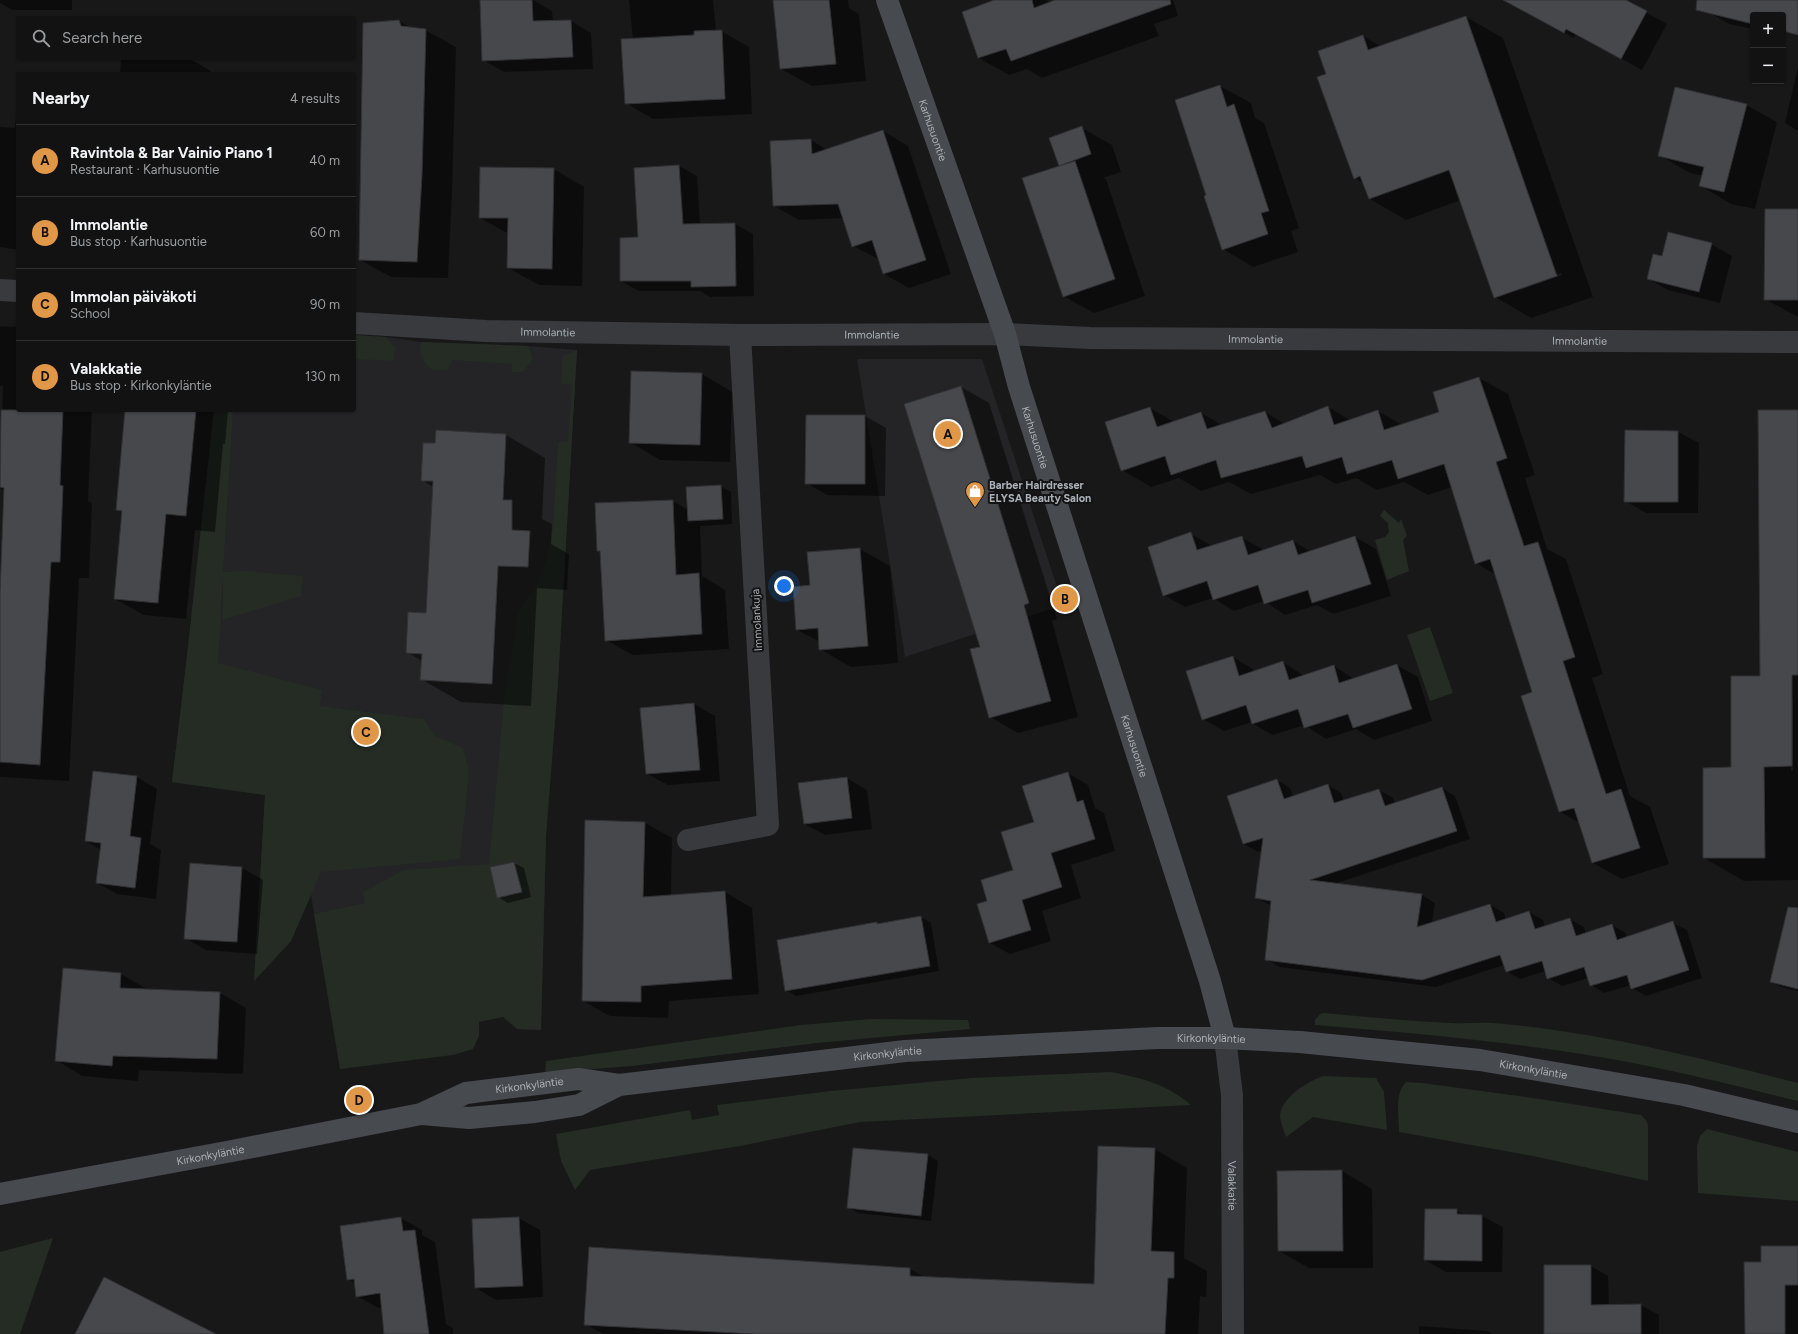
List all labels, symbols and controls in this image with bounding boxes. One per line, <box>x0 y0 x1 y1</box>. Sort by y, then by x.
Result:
map controls <box>1750 12 1786 84</box>
button: + <box>1750 12 1786 48</box>
search box <box>16 16 356 60</box>
icon: search <box>30 27 52 49</box>
text: Search here <box>62 29 142 47</box>
button: − <box>1750 48 1786 84</box>
text: Nearby <box>32 88 90 108</box>
text: 4 results <box>290 91 340 106</box>
street label: Karhusuontie <box>916 97 950 163</box>
text: Ravintola & Bar Vainio Piano 1 <box>70 144 273 162</box>
text: A <box>40 153 50 168</box>
text: 40 m <box>309 153 340 168</box>
text: Restaurant · Karhusuontie <box>70 162 219 177</box>
text: Immolantie <box>70 216 148 234</box>
text: B <box>41 225 49 240</box>
text: 60 m <box>310 225 340 240</box>
text: Bus stop · Karhusuontie <box>70 234 207 249</box>
text: Immolan päiväkoti <box>70 288 196 306</box>
text: C <box>40 297 50 312</box>
text: 90 m <box>310 297 340 312</box>
text: School <box>70 306 110 321</box>
street label: Immolantie <box>520 325 575 339</box>
street label: Immolantie <box>844 328 899 341</box>
street label: Immolantie <box>1228 332 1283 346</box>
street label: Immolantie <box>1552 334 1607 347</box>
text: Valakkatie <box>70 360 142 378</box>
text: D <box>40 369 50 384</box>
text: 130 m <box>305 369 340 384</box>
text: Bus stop · Kirkonkyläntie <box>70 378 212 393</box>
street label: Karhusuontie <box>1019 405 1051 470</box>
pin: A <box>935 419 961 449</box>
place label: Barber Hairdresser ELYSA Beauty Salon <box>989 479 1091 505</box>
shop icon: Barber Hairdresser ELYSA Beauty Salon <box>964 480 986 508</box>
your location <box>774 576 794 596</box>
pin: B <box>1052 584 1078 614</box>
street label: Immolankuja <box>749 589 765 651</box>
street label: Karhusuontie <box>1118 713 1150 779</box>
pin: C <box>353 717 379 747</box>
street label: Kirkonkyläntie <box>1177 1032 1246 1046</box>
street label: Kirkonkyläntie <box>853 1044 922 1064</box>
street label: Kirkonkyläntie <box>1498 1057 1568 1081</box>
street label: Kirkonkyläntie <box>494 1074 564 1096</box>
pin: D <box>346 1085 372 1115</box>
street label: Kirkonkyläntie <box>175 1142 245 1168</box>
street label: Valakkatie <box>1226 1161 1239 1210</box>

